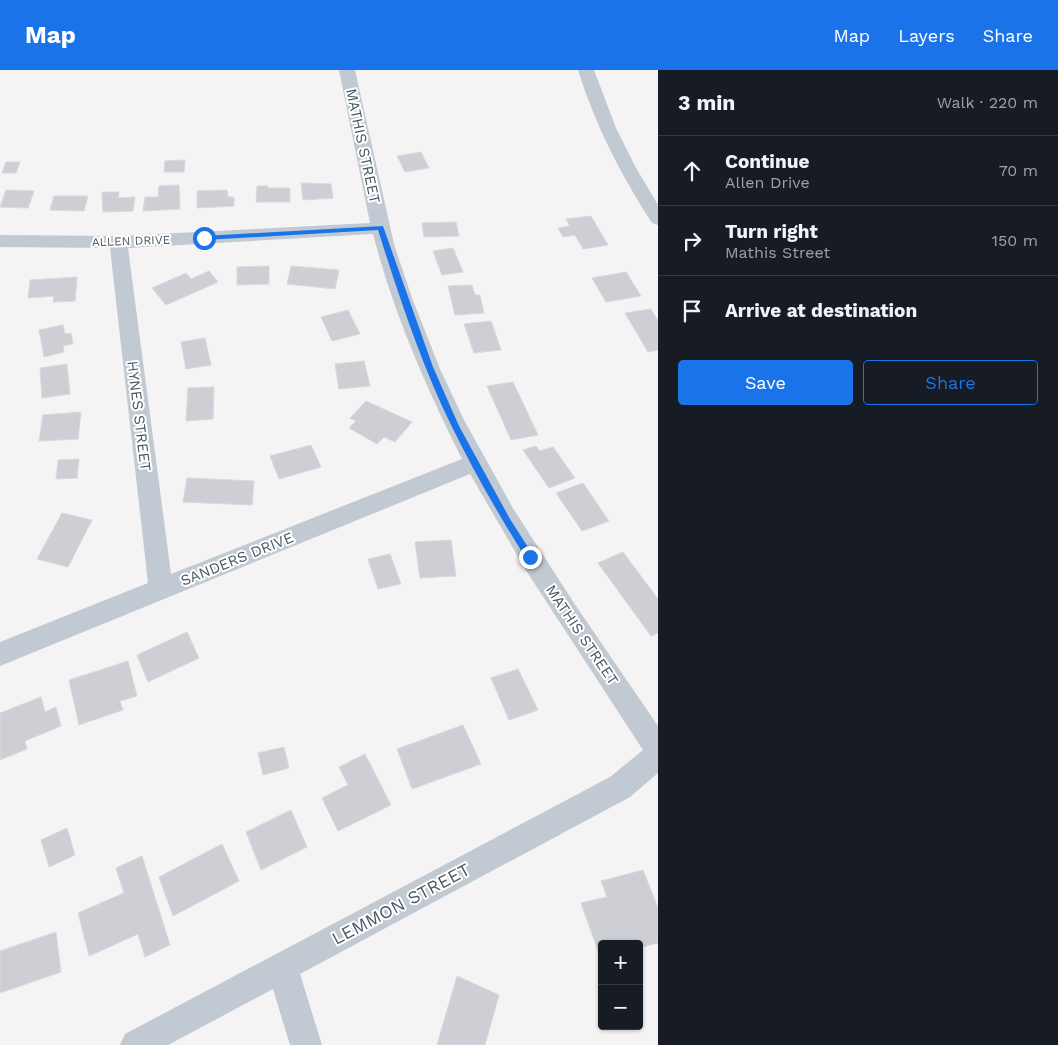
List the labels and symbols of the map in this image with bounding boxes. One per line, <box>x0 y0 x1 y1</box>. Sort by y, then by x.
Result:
street label: MATHIS STREET <box>342 87 384 205</box>
route start <box>193 227 216 250</box>
street label: ALLEN DRIVE <box>92 233 171 249</box>
street label: HYNES STREET <box>123 360 155 472</box>
street label: SANDERS DRIVE <box>178 528 296 590</box>
route end <box>519 546 542 569</box>
street label: MATHIS STREET <box>542 581 622 689</box>
street label: LEMMON STREET <box>328 858 474 949</box>

